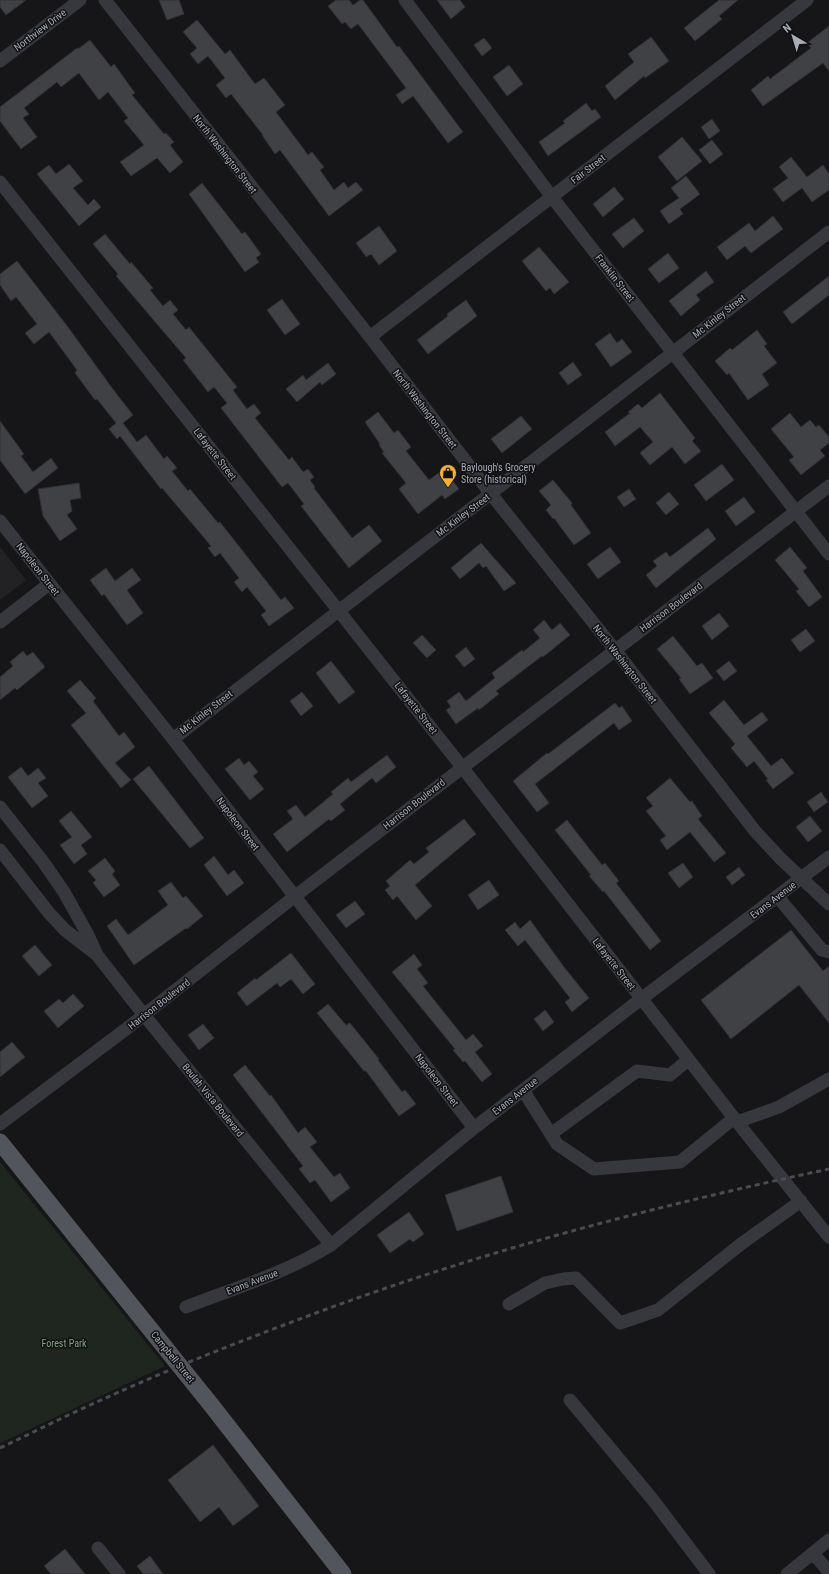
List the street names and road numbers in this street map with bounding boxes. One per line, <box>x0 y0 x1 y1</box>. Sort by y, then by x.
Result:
street label: Northview Drive <box>12 7 68 53</box>
street label: North Washington Street <box>191 112 259 196</box>
street label: Fair Street <box>569 152 607 186</box>
street label: Franklin Street <box>593 252 637 304</box>
street label: Mc Kinley Street <box>690 292 748 340</box>
street label: North Washington Street <box>391 367 459 451</box>
street label: Lafayette Street <box>191 426 239 482</box>
street label: Mc Kinley Street <box>434 491 492 539</box>
street label: Napoleon Street <box>14 541 62 597</box>
street label: Harrison Boulevard <box>638 580 704 634</box>
street label: North Washington Street <box>591 622 659 706</box>
street label: Lafayette Street <box>392 680 440 736</box>
street label: Mc Kinley Street <box>177 688 235 736</box>
street label: Harrison Boulevard <box>381 776 447 831</box>
street label: Napoleon Street <box>214 795 262 853</box>
street label: Evans Avenue <box>748 879 798 921</box>
street label: Lafayette Street <box>590 936 638 992</box>
street label: Harrison Boulevard <box>126 976 192 1031</box>
street label: Napoleon Street <box>413 1052 461 1108</box>
street label: Beulah Vista Boulevard <box>180 1061 246 1139</box>
street label: Evans Avenue <box>490 1075 540 1117</box>
street label: Evans Avenue <box>225 1267 280 1297</box>
street label: Campbell Street <box>149 1329 197 1385</box>

